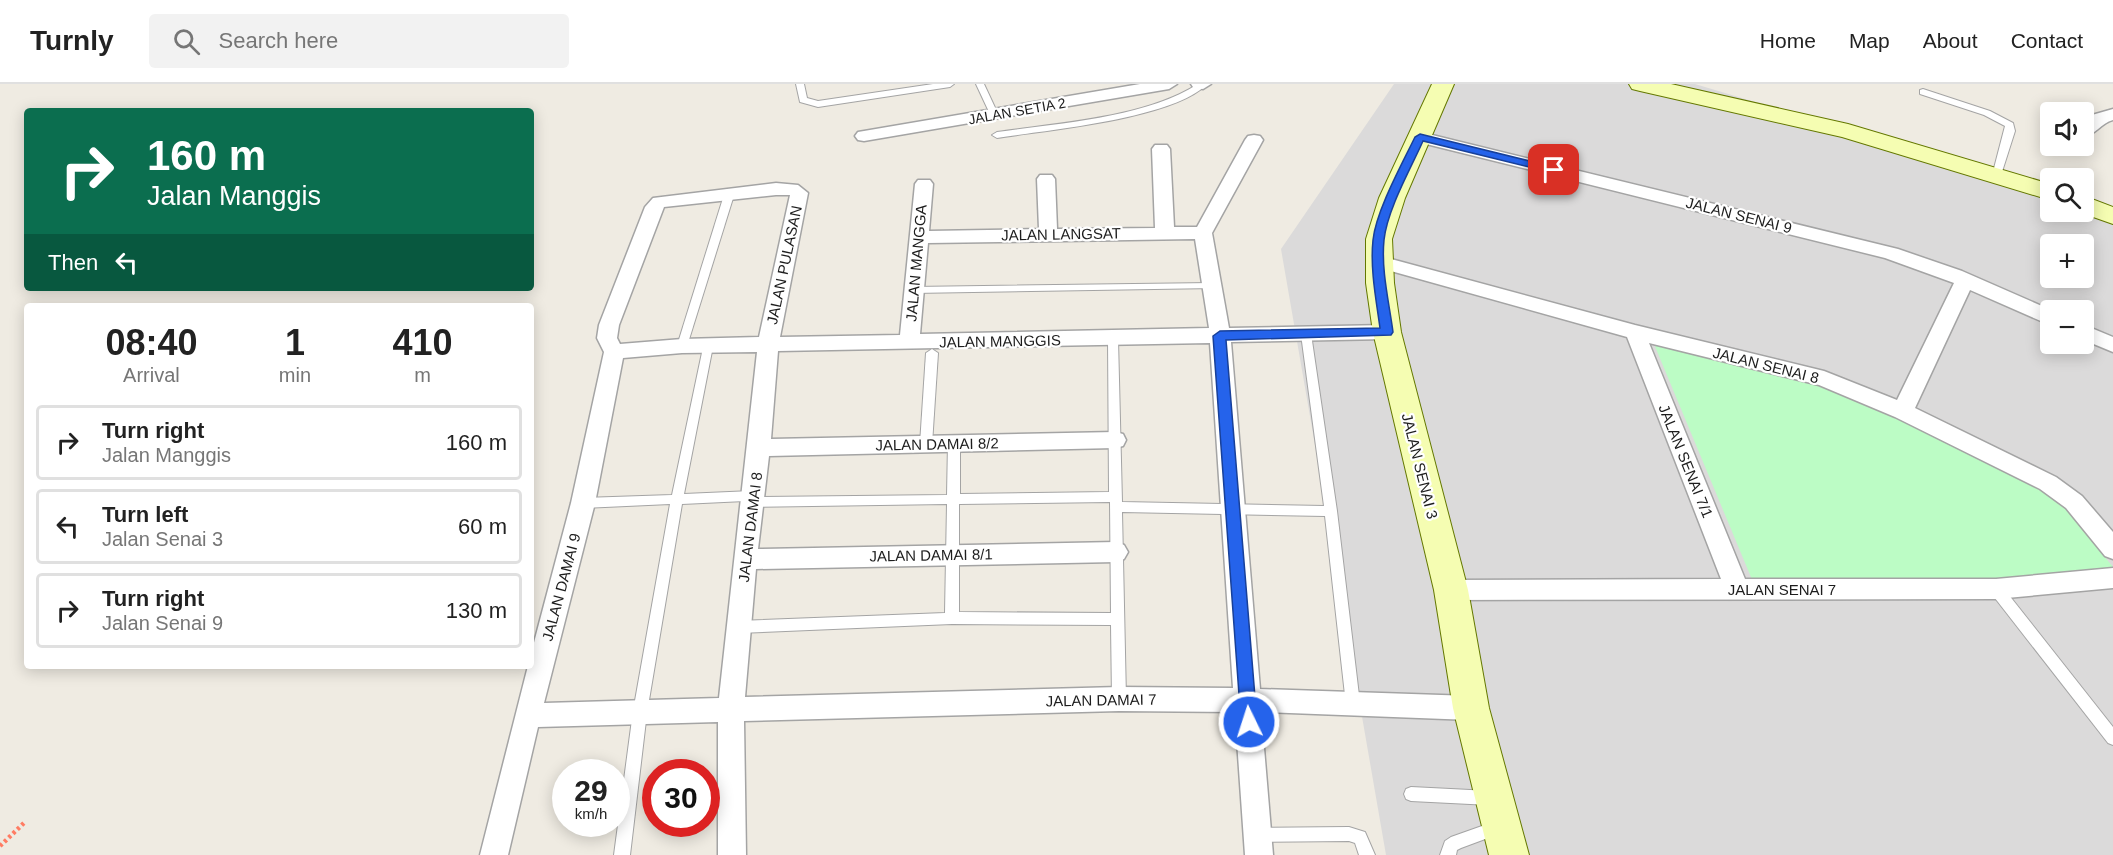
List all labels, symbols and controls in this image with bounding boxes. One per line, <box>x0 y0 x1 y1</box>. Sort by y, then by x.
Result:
search box <box>149 14 569 68</box>
text: Turnly <box>30 25 113 56</box>
icon: search <box>170 25 203 58</box>
text: Search here <box>218 28 338 53</box>
text: Home <box>1760 29 1816 52</box>
text: Map <box>1849 29 1890 52</box>
text: About <box>1923 29 1978 52</box>
text: Contact <box>2011 29 2083 52</box>
street label: JALAN SETIA 2 <box>967 95 1067 127</box>
map controls <box>2040 102 2094 354</box>
button: sound <box>2040 102 2094 156</box>
icon: right <box>48 132 126 210</box>
text: 160 m <box>147 132 266 179</box>
pin <box>1528 144 1579 195</box>
icon: arrive <box>1537 153 1570 186</box>
button: search <box>2040 168 2094 222</box>
text: Jalan Manggis <box>147 181 321 211</box>
street label: JALAN SENAI 9 <box>1684 194 1794 236</box>
street label: JALAN PULASAN <box>763 204 805 326</box>
street label: JALAN MANGGA <box>902 204 930 322</box>
street label: JALAN LANGSAT <box>1001 224 1121 244</box>
button: + <box>2040 234 2094 288</box>
icon: left <box>110 246 143 279</box>
text: Then <box>48 250 98 275</box>
button: − <box>2040 300 2094 354</box>
text: 08:40 <box>105 322 197 363</box>
text: 1 <box>285 322 305 363</box>
text: 410 <box>392 322 453 363</box>
street label: JALAN MANGGIS <box>939 331 1061 351</box>
street label: JALAN SENAI 8 <box>1711 344 1821 386</box>
text: Arrival <box>123 364 180 386</box>
text: min <box>279 364 311 386</box>
text: m <box>414 364 431 386</box>
street label: JALAN SENAI 7/1 <box>1655 402 1717 520</box>
street label: JALAN SENAI 3 <box>1399 411 1441 521</box>
text: Turn right <box>102 418 204 443</box>
icon: right <box>51 426 84 459</box>
text: 160 m <box>446 430 507 455</box>
street label: JALAN DAMAI 8/2 <box>875 434 999 454</box>
text: Jalan Manggis <box>102 444 231 466</box>
street label: JALAN DAMAI 8 <box>735 471 765 583</box>
text: Turn left <box>102 502 188 527</box>
icon: left <box>51 510 84 543</box>
text: 60 m <box>458 514 507 539</box>
text: Jalan Senai 3 <box>102 528 223 550</box>
street label: JALAN DAMAI 9 <box>538 531 584 643</box>
street label: JALAN DAMAI 8/1 <box>869 545 993 565</box>
street label: JALAN SENAI 7 <box>1728 581 1836 598</box>
text: Turn right <box>102 586 204 611</box>
icon: right <box>51 594 84 627</box>
text: 130 m <box>446 598 507 623</box>
text: Jalan Senai 9 <box>102 612 223 634</box>
position arrow <box>1217 690 1281 754</box>
street label: JALAN DAMAI 7 <box>1045 691 1157 709</box>
speed limit sign: 30 <box>642 759 720 837</box>
text: 29 <box>574 774 608 807</box>
text: km/h <box>575 805 607 822</box>

